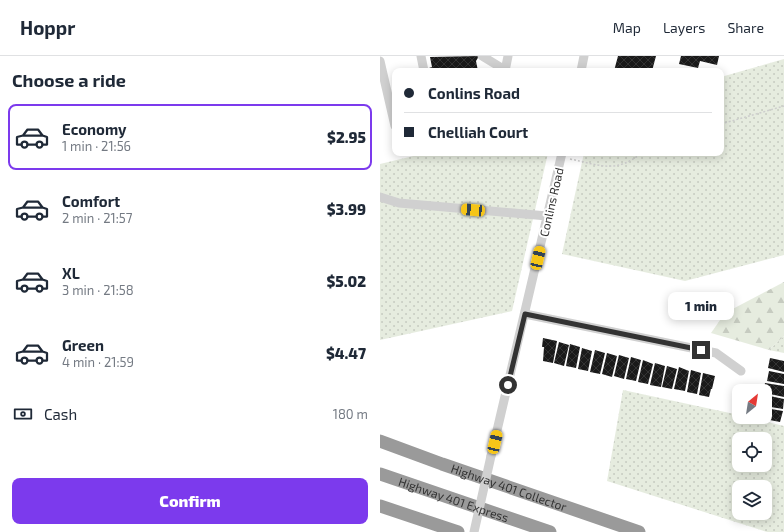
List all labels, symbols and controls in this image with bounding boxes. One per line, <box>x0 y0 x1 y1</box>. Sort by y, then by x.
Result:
text: Hoppr <box>20 16 75 39</box>
text: Map <box>613 19 641 36</box>
text: Layers <box>663 19 705 36</box>
text: Share <box>727 19 764 36</box>
text: Choose a ride <box>12 69 126 91</box>
text: Conlins Road <box>428 84 520 102</box>
icon: car <box>14 119 50 155</box>
text: Economy <box>62 120 127 138</box>
text: Chelliah Court <box>428 123 528 141</box>
text: $2.95 <box>327 128 366 146</box>
text: 1 min · 21:56 <box>62 138 131 154</box>
street label: Conlins Road <box>536 166 566 238</box>
icon: car <box>14 191 50 227</box>
text: Comfort <box>62 192 120 210</box>
text: $3.99 <box>327 200 366 218</box>
car <box>461 203 485 217</box>
text: 2 min · 21:57 <box>62 210 132 226</box>
car <box>529 245 547 271</box>
icon: car <box>14 263 50 299</box>
text: XL <box>62 264 80 282</box>
text: $5.02 <box>326 272 366 290</box>
text: 3 min · 21:58 <box>62 282 134 298</box>
callout: 1 min <box>668 292 734 320</box>
text: 1 min <box>685 298 717 314</box>
icon: car <box>14 335 50 371</box>
text: Green <box>62 336 104 354</box>
route end <box>692 341 710 359</box>
text: $4.47 <box>326 344 366 362</box>
text: 4 min · 21:59 <box>62 354 134 370</box>
route start <box>499 376 517 394</box>
north arrow <box>732 384 772 424</box>
map controls <box>732 384 772 520</box>
icon: cash <box>12 403 34 425</box>
text: Cash <box>44 405 77 423</box>
text: 180 m <box>333 406 368 422</box>
car <box>486 429 504 455</box>
button: locate <box>732 432 772 472</box>
street label: Highway 401 Collector <box>449 461 569 514</box>
street label: Highway 401 Express <box>397 474 511 524</box>
button: Confirm <box>12 478 368 524</box>
button: layers <box>732 480 772 520</box>

